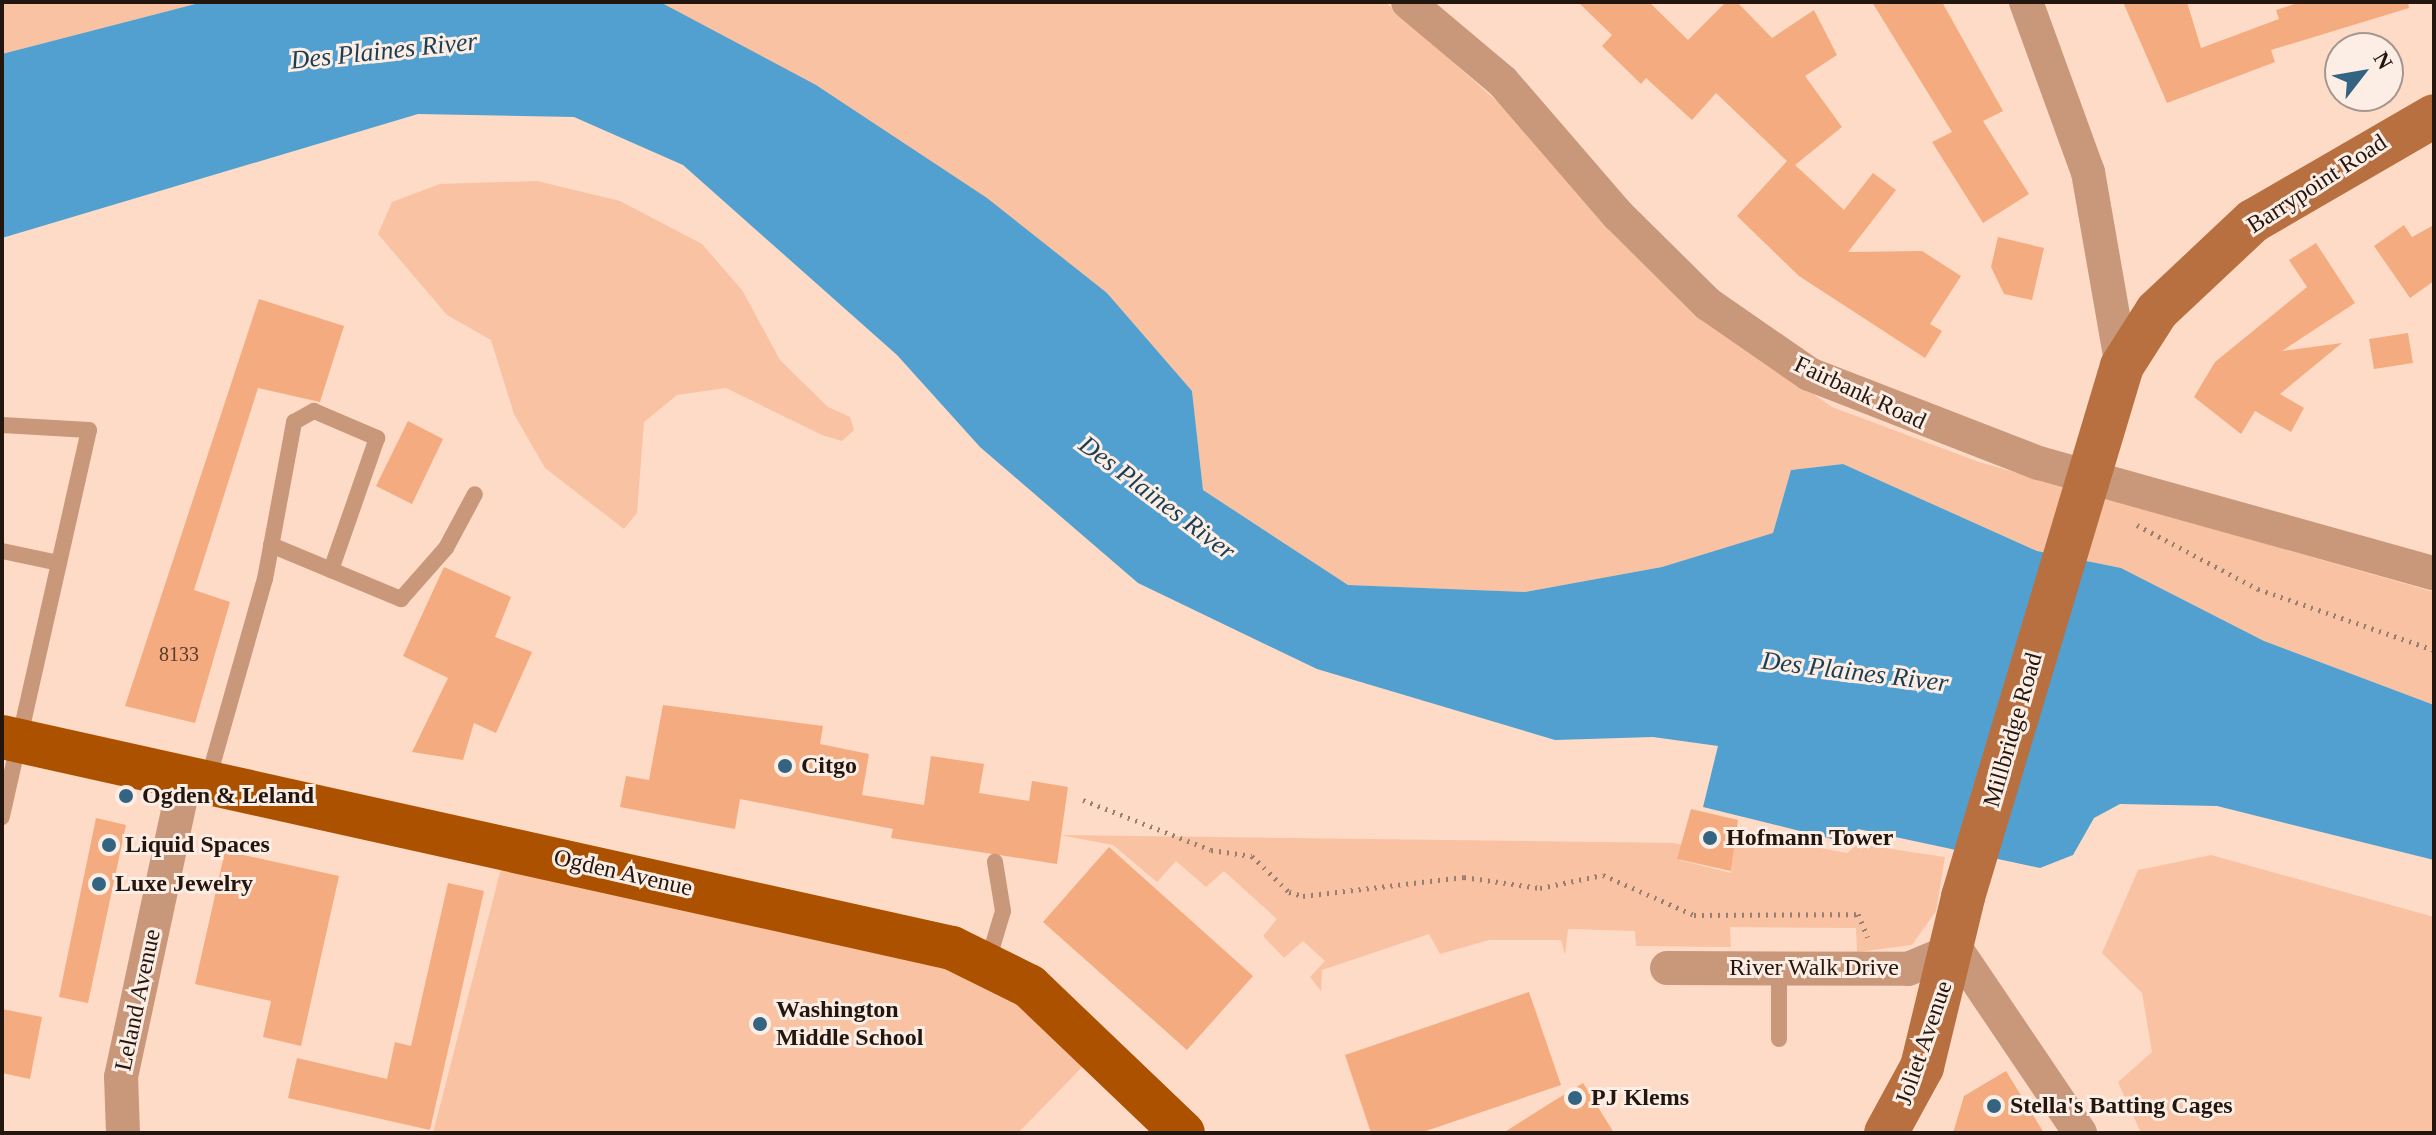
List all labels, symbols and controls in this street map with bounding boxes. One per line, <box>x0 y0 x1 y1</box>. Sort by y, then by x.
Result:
water label: Des Plaines River <box>289 26 479 76</box>
north arrow <box>2324 32 2404 112</box>
text: N <box>2368 47 2398 74</box>
street label: Barrypoint Road <box>2242 128 2392 240</box>
street label: Fairbank Road <box>1790 350 1930 436</box>
water label: Des Plaines River <box>1073 429 1241 567</box>
house number: 8133 <box>159 642 199 666</box>
water label: Des Plaines River <box>1760 645 1950 699</box>
street label: Millbridge Road <box>1977 649 2049 811</box>
place label: Citgo <box>801 752 857 780</box>
marker: Citgo <box>776 757 794 775</box>
place label: Ogden & Leland <box>142 782 314 810</box>
marker: Ogden & Leland <box>117 787 135 805</box>
place label: Hofmann Tower <box>1726 824 1894 852</box>
marker: Hofmann Tower <box>1701 829 1719 847</box>
place label: Liquid Spaces <box>125 831 270 859</box>
marker: Liquid Spaces <box>100 836 118 854</box>
street label: Ogden Avenue <box>550 843 696 903</box>
place label: Luxe Jewelry <box>115 870 253 898</box>
marker: Luxe Jewelry <box>90 875 108 893</box>
street label: Leland Avenue <box>109 926 167 1074</box>
street label: River Walk Drive <box>1729 954 1899 982</box>
street label: Joliet Avenue <box>1889 976 1959 1110</box>
place label: Washington Middle School <box>776 996 923 1052</box>
marker: Washington Middle School <box>751 1015 769 1033</box>
place label: PJ Klems <box>1591 1084 1689 1112</box>
marker: PJ Klems <box>1566 1089 1584 1107</box>
place label: Stella's Batting Cages <box>2010 1092 2233 1120</box>
marker: Stella's Batting Cages <box>1985 1097 2003 1115</box>

